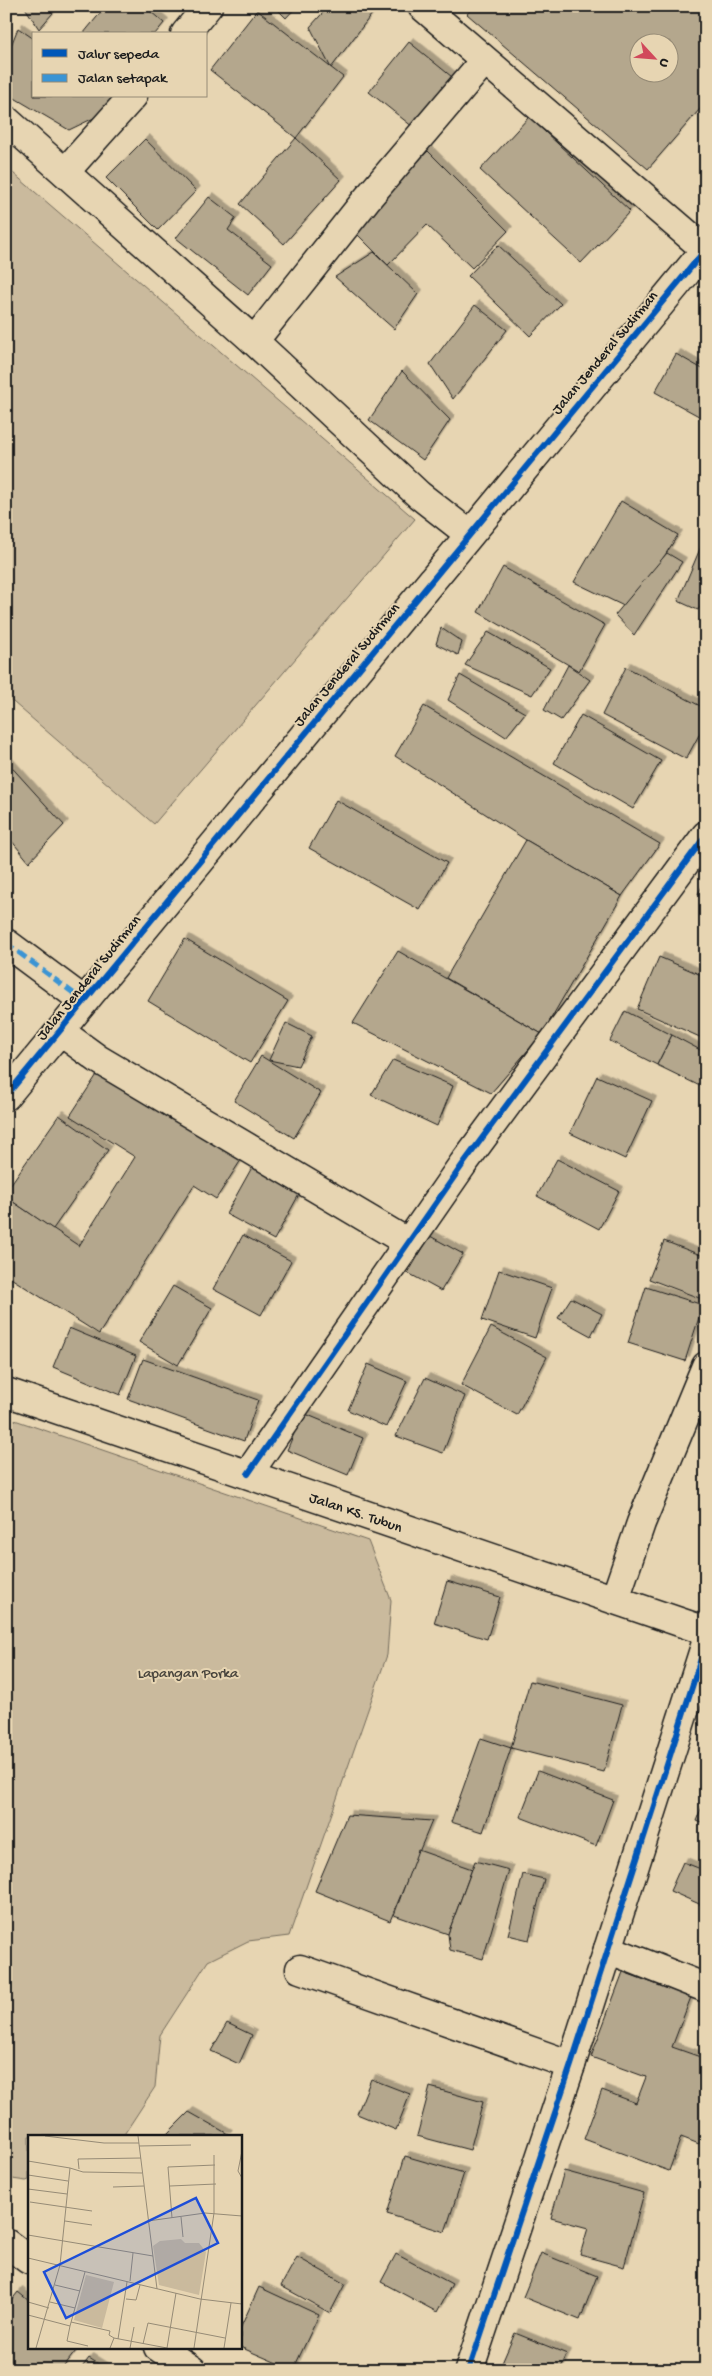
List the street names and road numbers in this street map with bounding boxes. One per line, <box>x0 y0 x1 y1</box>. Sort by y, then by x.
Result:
street label: Jalan Jenderal Sudirman <box>549 288 663 419</box>
street label: Jalan Jenderal Sudirman <box>291 600 405 731</box>
street label: Jalan Jenderal Sudirman <box>34 912 146 1044</box>
street label: Jalan KS. Tubun <box>307 1489 404 1538</box>

